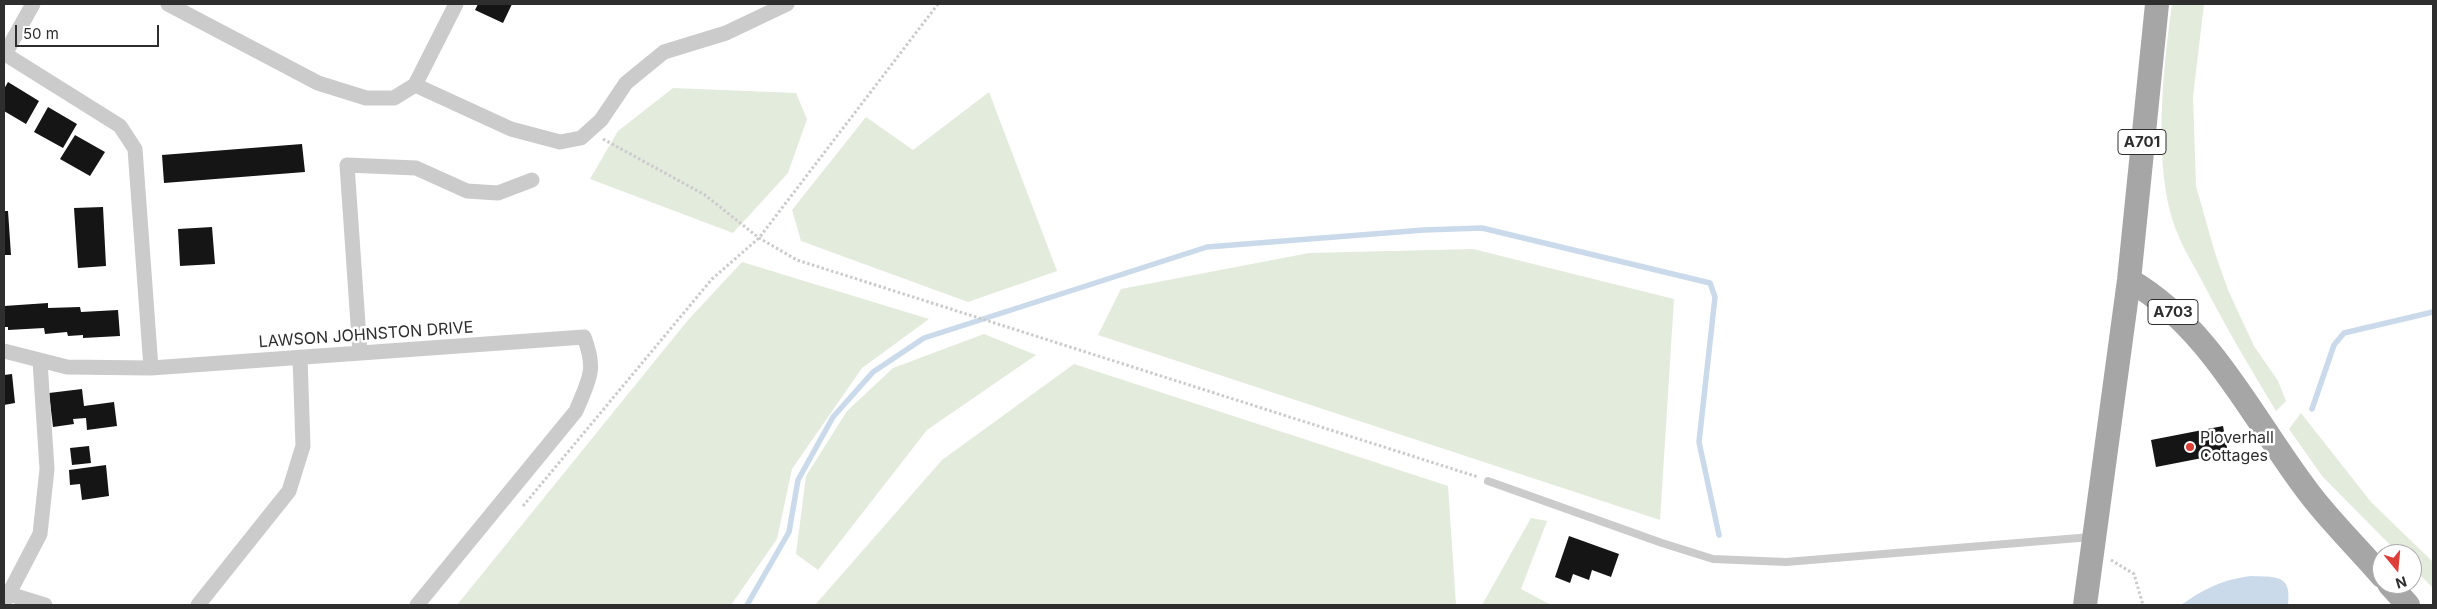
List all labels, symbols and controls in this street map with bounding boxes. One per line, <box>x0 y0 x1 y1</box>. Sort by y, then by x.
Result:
scale bar <box>18 15 161 47</box>
text: 50 m <box>23 24 59 43</box>
road number: A701 <box>2118 130 2166 154</box>
road number: A703 <box>2148 300 2198 324</box>
street label: LAWSON JOHNSTON DRIVE <box>258 318 474 352</box>
place label: Ploverhall Cottages <box>2200 428 2274 466</box>
marker: Ploverhall Cottages <box>2184 441 2196 453</box>
north arrow <box>2372 544 2422 594</box>
text: N <box>2394 573 2409 593</box>

